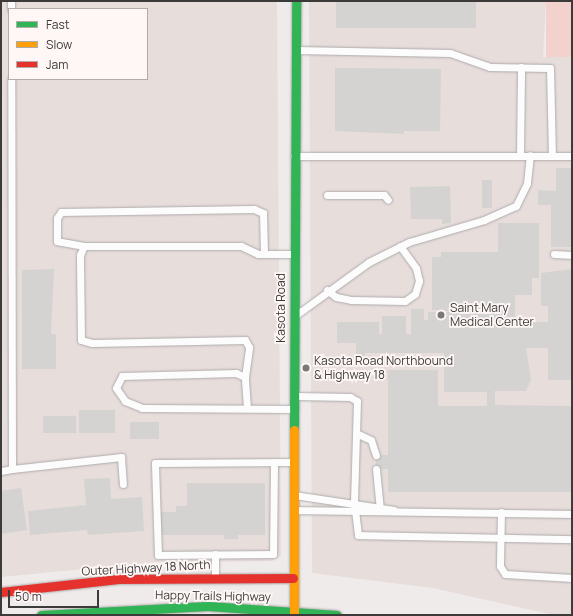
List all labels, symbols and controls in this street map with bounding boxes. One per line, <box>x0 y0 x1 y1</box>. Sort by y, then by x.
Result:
legend <box>8 8 148 80</box>
text: Fast <box>46 16 70 33</box>
text: Slow <box>46 36 72 53</box>
text: Jam <box>46 56 68 73</box>
street label: Kasota Road <box>274 273 288 343</box>
place label: Saint Mary Medical Center <box>450 301 534 329</box>
marker: Saint Mary Medical Center <box>435 309 447 321</box>
place label: Kasota Road Northbound & Highway 18 <box>314 354 453 382</box>
marker: Kasota Road Northbound & Highway 18 <box>301 363 311 373</box>
street label: Outer Highway 18 North <box>81 557 211 579</box>
scale bar <box>10 582 101 608</box>
text: 50 m <box>15 588 42 605</box>
street label: Happy Trails Highway <box>155 588 271 604</box>

